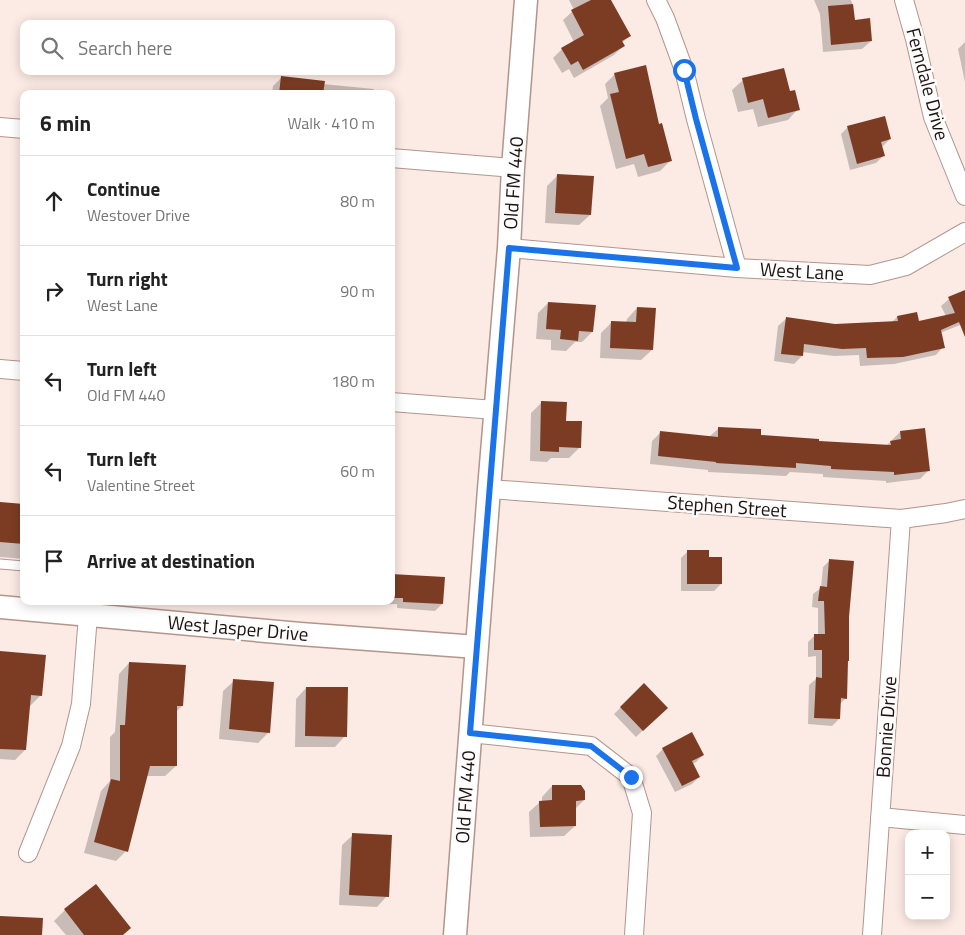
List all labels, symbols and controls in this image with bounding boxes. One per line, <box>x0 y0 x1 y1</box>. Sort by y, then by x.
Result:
search box <box>20 20 395 75</box>
street label: Ferndale Drive <box>900 24 957 143</box>
text: Search here <box>78 33 172 62</box>
icon: search <box>38 34 66 62</box>
route start <box>673 59 696 82</box>
text: 6 min <box>40 107 91 139</box>
text: Walk · 410 m <box>287 111 375 135</box>
street label: Old FM 440 <box>495 135 530 230</box>
text: Continue <box>87 174 160 203</box>
icon: ahead <box>40 187 68 215</box>
text: 80 m <box>340 189 375 213</box>
text: Westover Drive <box>87 203 190 227</box>
street label: West Lane <box>759 254 845 287</box>
text: Turn right <box>87 264 168 293</box>
icon: right <box>40 277 68 305</box>
text: 90 m <box>340 279 375 303</box>
text: West Lane <box>87 293 158 317</box>
text: Turn left <box>87 354 157 383</box>
icon: left <box>40 367 68 395</box>
text: 180 m <box>331 369 375 393</box>
text: Old FM 440 <box>87 383 166 407</box>
text: Turn left <box>87 444 157 473</box>
icon: left <box>40 457 68 485</box>
text: 60 m <box>340 459 375 483</box>
text: Valentine Street <box>87 473 195 497</box>
street label: Stephen Street <box>666 487 788 524</box>
text: Arrive at destination <box>87 546 255 575</box>
icon: arrive <box>40 547 68 575</box>
street label: West Jasper Drive <box>166 607 310 648</box>
street label: Bonnie Drive <box>867 675 904 779</box>
street label: Old FM 440 <box>447 749 482 844</box>
route end <box>620 766 643 789</box>
map controls <box>905 830 950 920</box>
button: + <box>905 830 950 875</box>
button: − <box>905 875 950 920</box>

